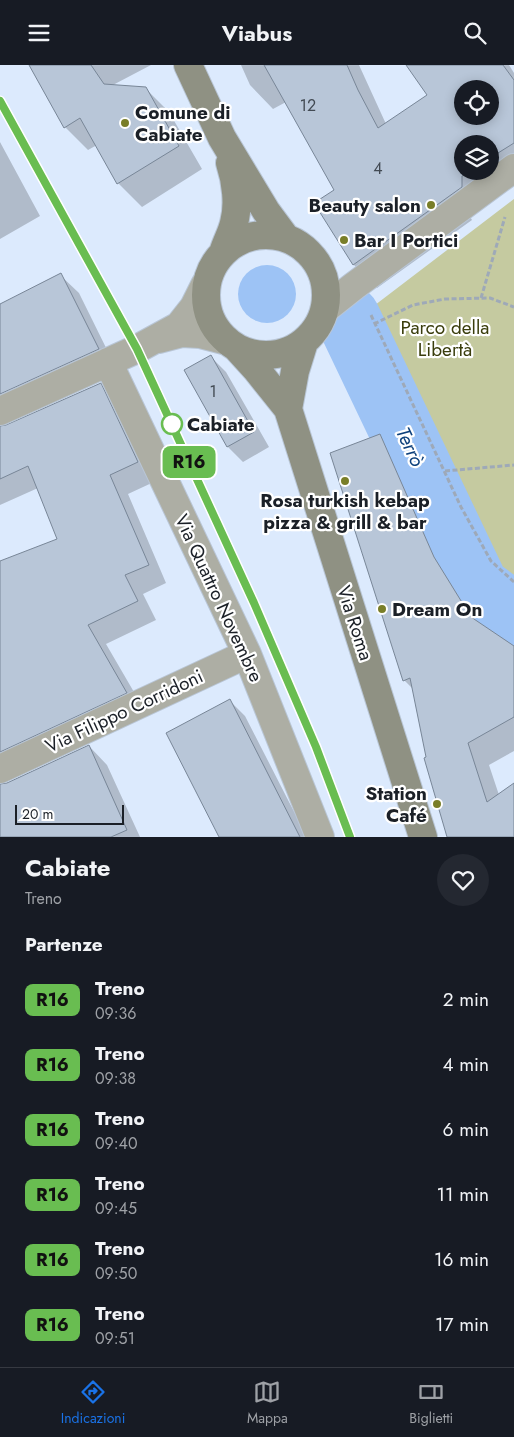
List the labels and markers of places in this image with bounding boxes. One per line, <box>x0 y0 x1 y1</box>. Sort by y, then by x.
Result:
place label: Comune di Cabiate <box>135 99 231 148</box>
marker: Comune di Cabiate <box>119 117 131 129</box>
place label: Beauty salon <box>309 192 421 219</box>
marker: Beauty salon <box>425 199 437 211</box>
place label: Bar I Portici <box>354 227 458 254</box>
marker: Bar I Portici <box>338 234 350 246</box>
place label: Cabiate <box>187 411 255 438</box>
marker: Cabiate <box>161 413 183 435</box>
marker: Rosa turkish kebap pizza & grill & bar <box>339 475 351 487</box>
place label: Rosa turkish kebap pizza & grill & bar <box>260 487 430 536</box>
place label: Dream On <box>392 596 482 623</box>
marker: Dream On <box>376 603 388 615</box>
place label: Station Café <box>365 780 427 829</box>
marker: Station Café <box>431 798 443 810</box>

